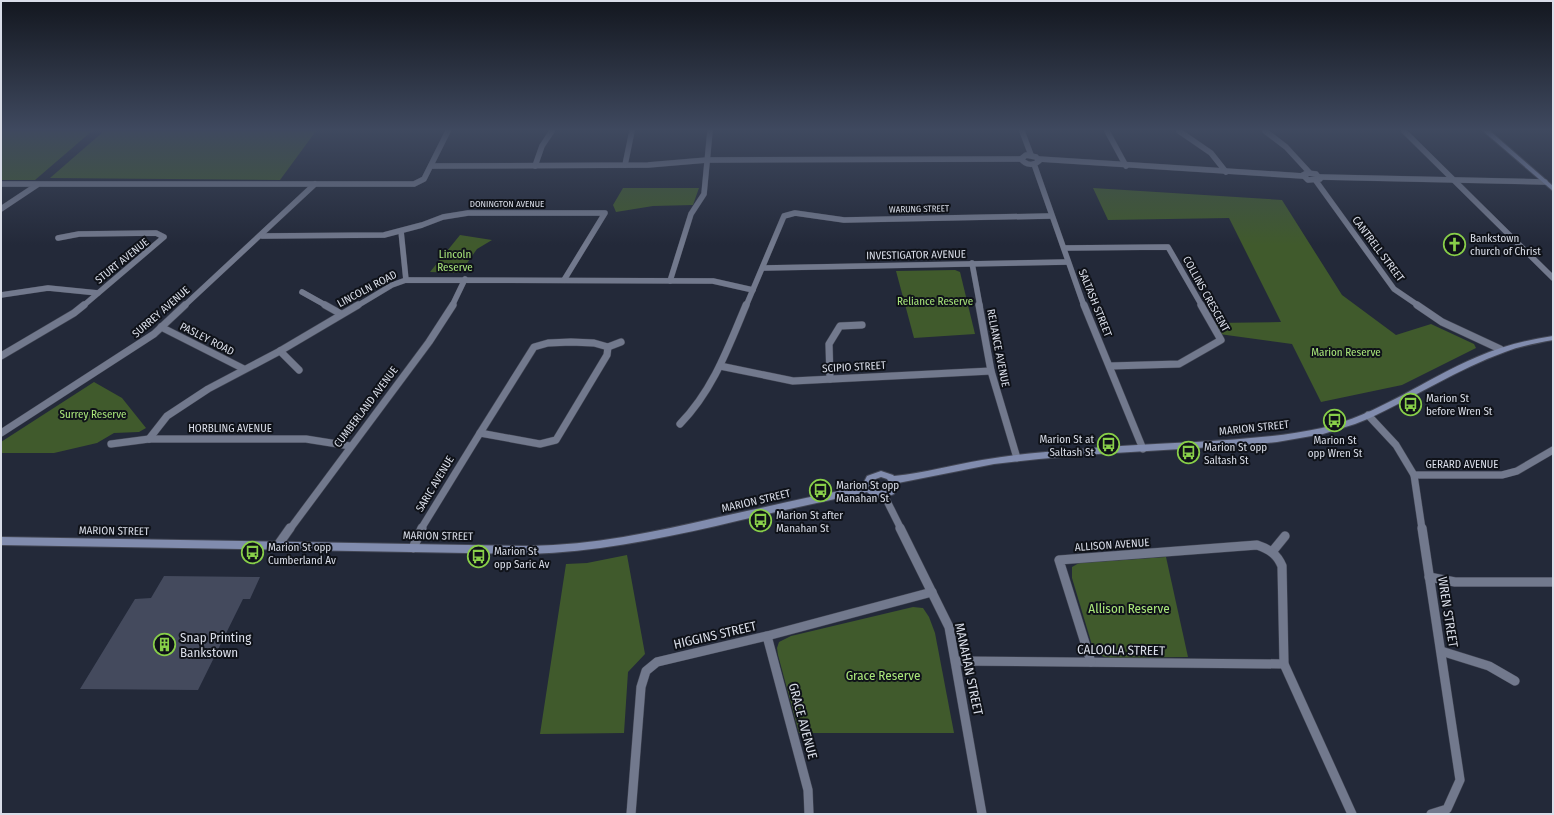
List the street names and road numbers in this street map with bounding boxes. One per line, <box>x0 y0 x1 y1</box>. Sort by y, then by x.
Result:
street label: DONINGTON AVENUE <box>470 199 544 209</box>
street label: WARUNG STREET <box>889 203 950 215</box>
street label: CANTRELL STREET <box>1349 214 1407 285</box>
street label: STURT AVENUE <box>93 236 151 286</box>
street label: INVESTIGATOR AVENUE <box>866 248 966 262</box>
street label: COLLINS CRESCENT <box>1180 254 1233 335</box>
street label: SALTASH STREET <box>1076 267 1115 340</box>
street label: LINCOLN ROAD <box>335 268 399 310</box>
street label: SURREY AVENUE <box>130 284 192 340</box>
street label: RELIANCE AVENUE <box>984 308 1012 388</box>
street label: PASLEY ROAD <box>178 320 236 358</box>
street label: SCIPIO STREET <box>822 359 887 375</box>
street label: CUMBERLAND AVENUE <box>331 364 401 450</box>
street label: MARION STREET <box>1218 418 1291 438</box>
street label: HORBLING AVENUE <box>188 422 272 435</box>
street label: SARIC AVENUE <box>413 454 457 514</box>
street label: GERARD AVENUE <box>1426 458 1498 471</box>
street label: MARION STREET <box>720 487 793 515</box>
street label: MARION STREET <box>79 524 150 538</box>
street label: MARION STREET <box>403 529 474 543</box>
street label: ALLISON AVENUE <box>1074 536 1150 554</box>
street label: WREN STREET <box>1435 576 1461 648</box>
street label: HIGGINS STREET <box>672 618 758 652</box>
street label: MANAHAN STREET <box>952 621 986 717</box>
street label: CALOOLA STREET <box>1077 642 1165 658</box>
street label: GRACE AVENUE <box>786 681 820 761</box>

